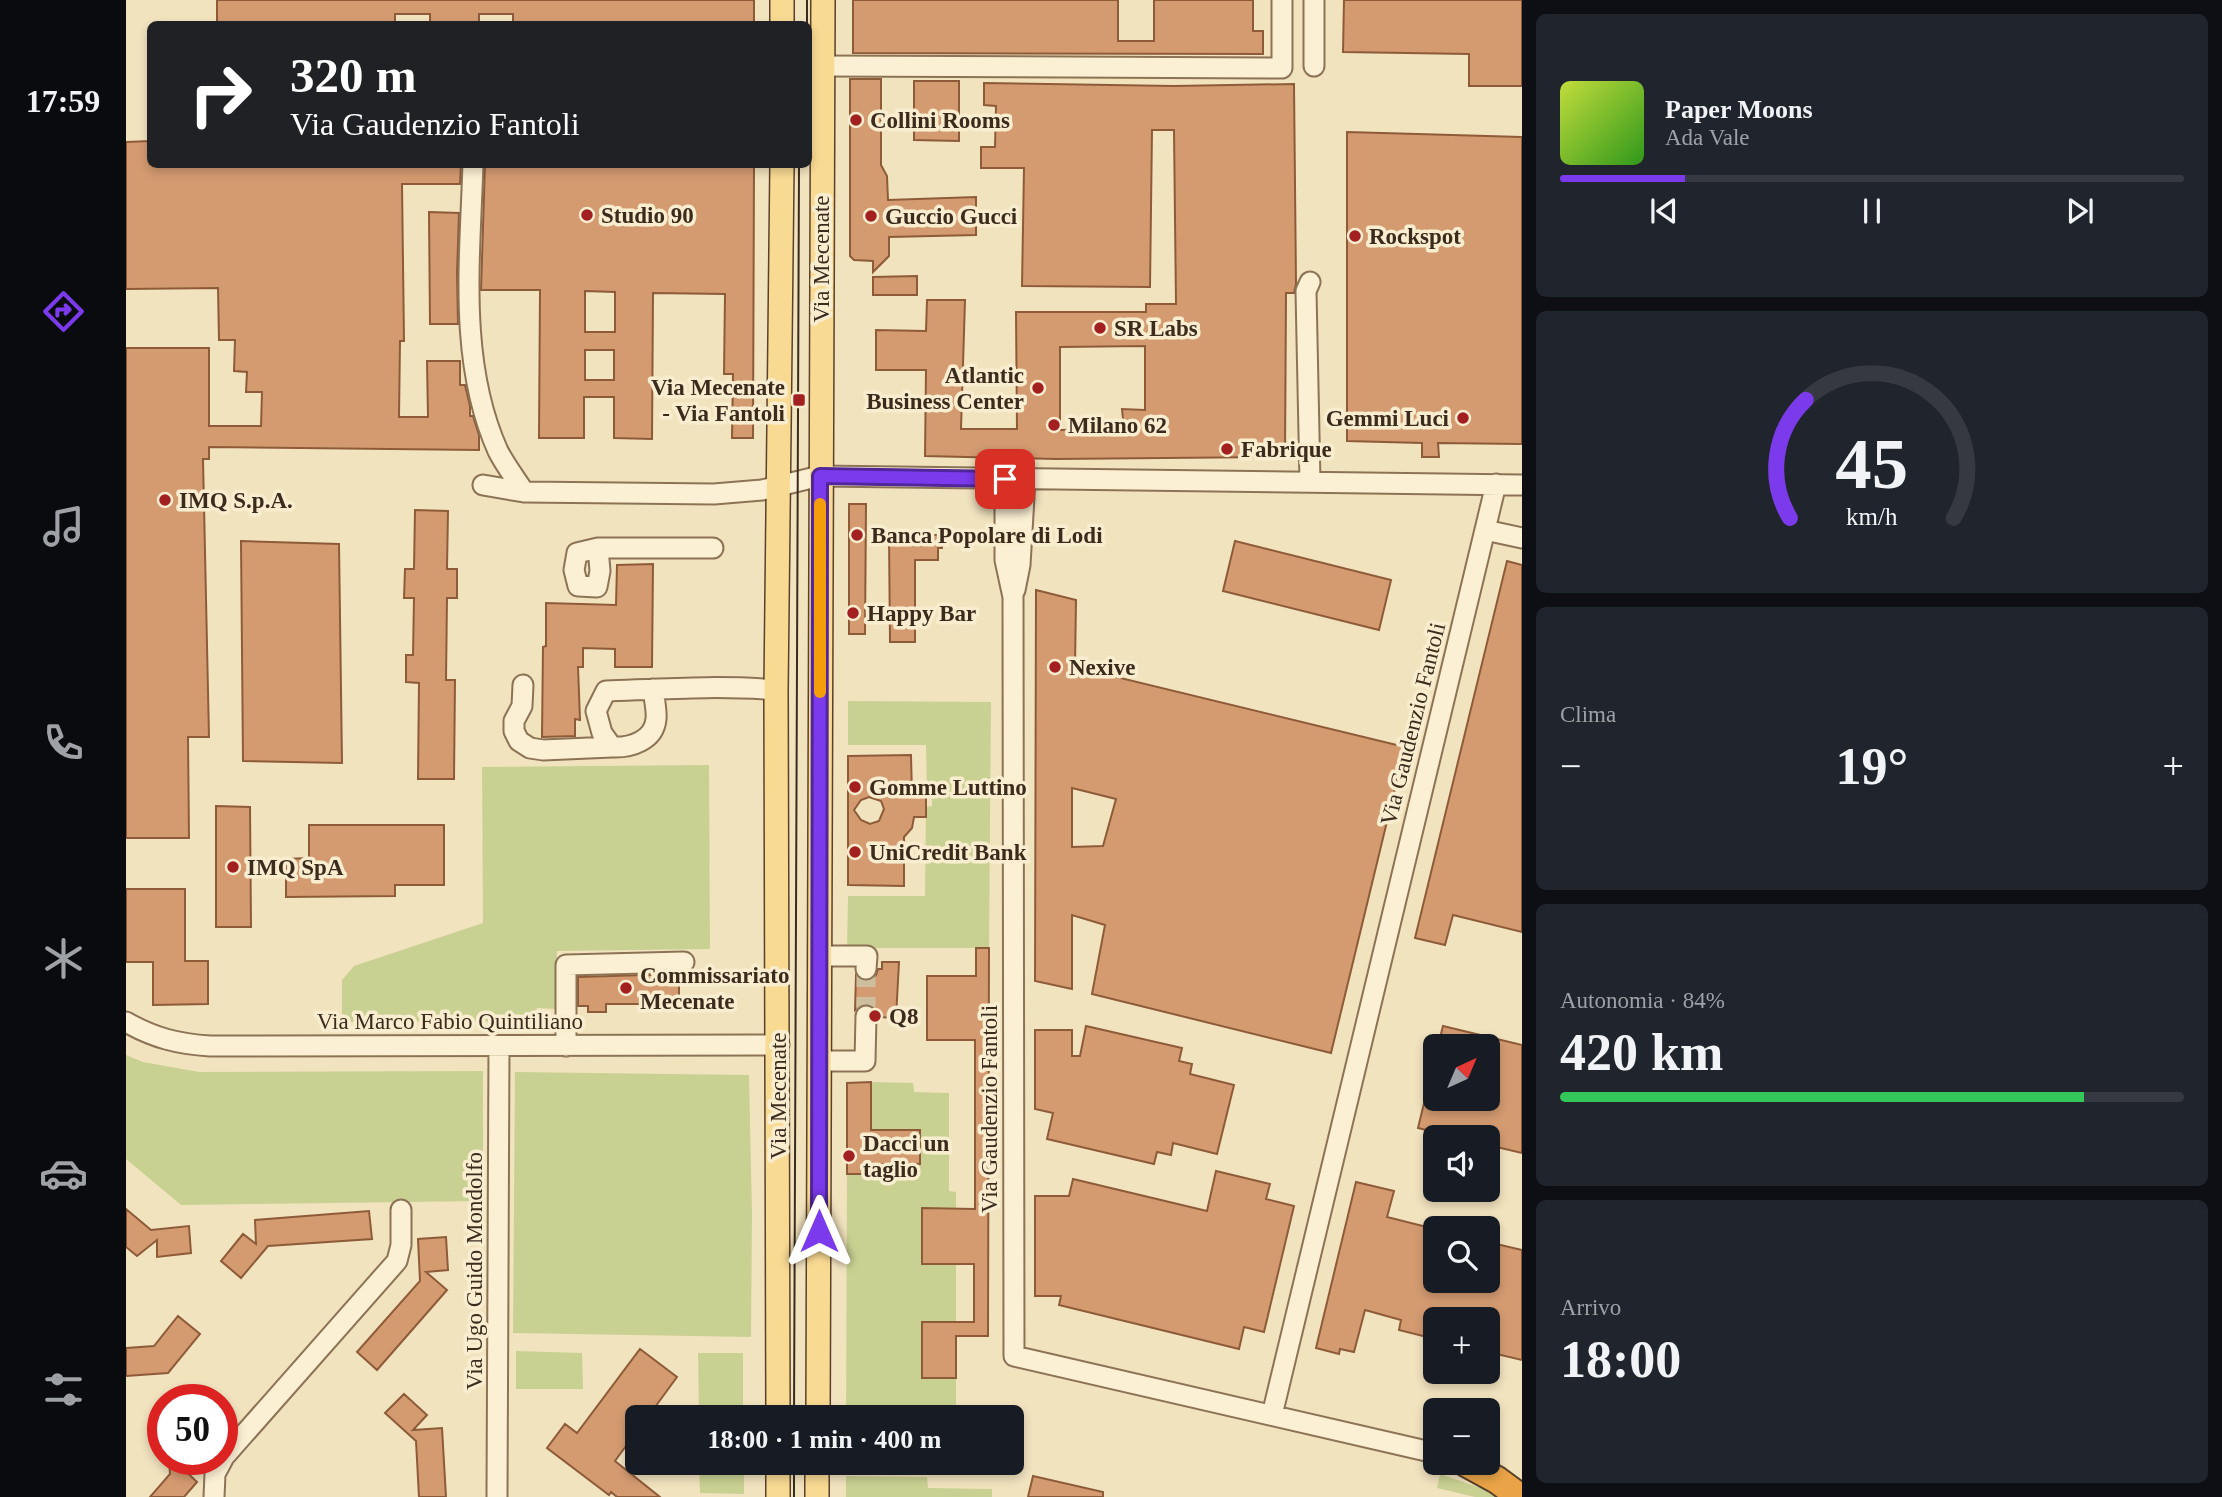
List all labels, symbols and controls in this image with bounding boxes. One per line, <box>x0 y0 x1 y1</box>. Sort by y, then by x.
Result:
text: 320 m <box>290 48 417 103</box>
icon: right <box>175 49 266 140</box>
text: 17:59 <box>26 83 100 119</box>
text: Paper Moons <box>1665 95 1813 124</box>
text: Via Gaudenzio Fantoli <box>290 106 580 142</box>
place label: Collini Rooms <box>870 108 1010 133</box>
marker: Collini Rooms <box>848 112 864 128</box>
text: Ada Vale <box>1665 125 1750 150</box>
icon: previous <box>1645 192 1683 230</box>
icon: pause <box>1853 192 1891 230</box>
icon: next <box>2061 192 2099 230</box>
street label: Via Mecenate <box>809 196 834 322</box>
place label: Studio 90 <box>601 203 694 228</box>
place label: Guccio Gucci <box>885 204 1018 229</box>
marker: Studio 90 <box>579 207 595 223</box>
marker: Guccio Gucci <box>863 208 879 224</box>
place label: Rockspot <box>1369 224 1461 249</box>
marker: Rockspot <box>1347 228 1363 244</box>
icon: directions <box>39 287 88 336</box>
place label: SR Labs <box>1114 316 1198 341</box>
marker: SR Labs <box>1092 320 1108 336</box>
place label: Atlantic Business Center <box>866 363 1024 414</box>
place label: Via Mecenate - Via Fantoli <box>651 375 786 426</box>
marker: Atlantic Business Center <box>1030 380 1046 396</box>
marker: Via Mecenate - Via Fantoli <box>791 392 807 408</box>
place label: Gemmi Luci <box>1326 406 1450 431</box>
marker: Gemmi Luci <box>1455 410 1471 426</box>
place label: Milano 62 <box>1068 413 1167 438</box>
marker: Milano 62 <box>1046 417 1062 433</box>
text: 45 <box>1836 423 1908 504</box>
place label: Fabrique <box>1241 437 1332 462</box>
marker: Fabrique <box>1219 441 1235 457</box>
pin <box>975 449 1035 509</box>
icon: arrive <box>986 460 1024 498</box>
place label: IMQ S.p.A. <box>179 488 293 513</box>
marker: IMQ S.p.A. <box>157 492 173 508</box>
icon: music <box>39 502 88 551</box>
text: km/h <box>1846 503 1898 530</box>
place label: Banca Popolare di Lodi <box>871 523 1103 548</box>
marker: Banca Popolare di Lodi <box>849 527 865 543</box>
place label: Happy Bar <box>867 601 976 626</box>
marker: Happy Bar <box>845 605 861 621</box>
street label: Via Gaudenzio Fantoli <box>1376 620 1450 828</box>
place label: Nexive <box>1069 655 1135 680</box>
marker: Nexive <box>1047 659 1063 675</box>
text: Clima <box>1560 702 1616 727</box>
icon: phone <box>39 718 88 767</box>
text: 19° <box>1836 738 1908 795</box>
text: − <box>1560 745 1581 787</box>
text: + <box>2163 745 2184 787</box>
place label: Gomme Luttino <box>869 775 1027 800</box>
marker: Gomme Luttino <box>847 779 863 795</box>
place label: UniCredit Bank <box>869 840 1027 865</box>
marker: UniCredit Bank <box>847 844 863 860</box>
place label: IMQ SpA <box>247 855 344 880</box>
marker: IMQ SpA <box>225 859 241 875</box>
icon: climate <box>39 934 88 983</box>
place label: Commissariato Mecenate <box>640 963 789 1014</box>
marker: Commissariato Mecenate <box>618 980 634 996</box>
text: Autonomia · 84% <box>1560 988 1725 1013</box>
place label: Q8 <box>889 1004 918 1029</box>
street label: Via Gaudenzio Fantoli <box>977 1005 1002 1213</box>
marker: Q8 <box>867 1008 883 1024</box>
street label: Via Marco Fabio Quintiliano <box>317 1009 583 1034</box>
text: 420 km <box>1560 1024 1723 1081</box>
street label: Via Mecenate <box>766 1033 791 1159</box>
north arrow <box>1423 1034 1500 1111</box>
map controls <box>1423 1034 1500 1475</box>
button: sound <box>1423 1125 1500 1202</box>
place label: Dacci un taglio <box>863 1131 949 1182</box>
marker: Dacci un taglio <box>841 1148 857 1164</box>
icon: car <box>39 1149 88 1198</box>
street label: Via Ugo Guido Mondolfo <box>462 1152 487 1390</box>
position arrow <box>782 1194 856 1268</box>
button: search <box>1423 1216 1500 1293</box>
text: Arrivo <box>1560 1295 1621 1320</box>
button: + <box>1423 1307 1500 1384</box>
text: 18:00 <box>1560 1331 1681 1388</box>
icon: filters <box>39 1365 88 1414</box>
speed limit sign: 50 <box>147 1384 238 1475</box>
button: − <box>1423 1398 1500 1475</box>
text: 18:00 · 1 min · 400 m <box>708 1425 942 1454</box>

